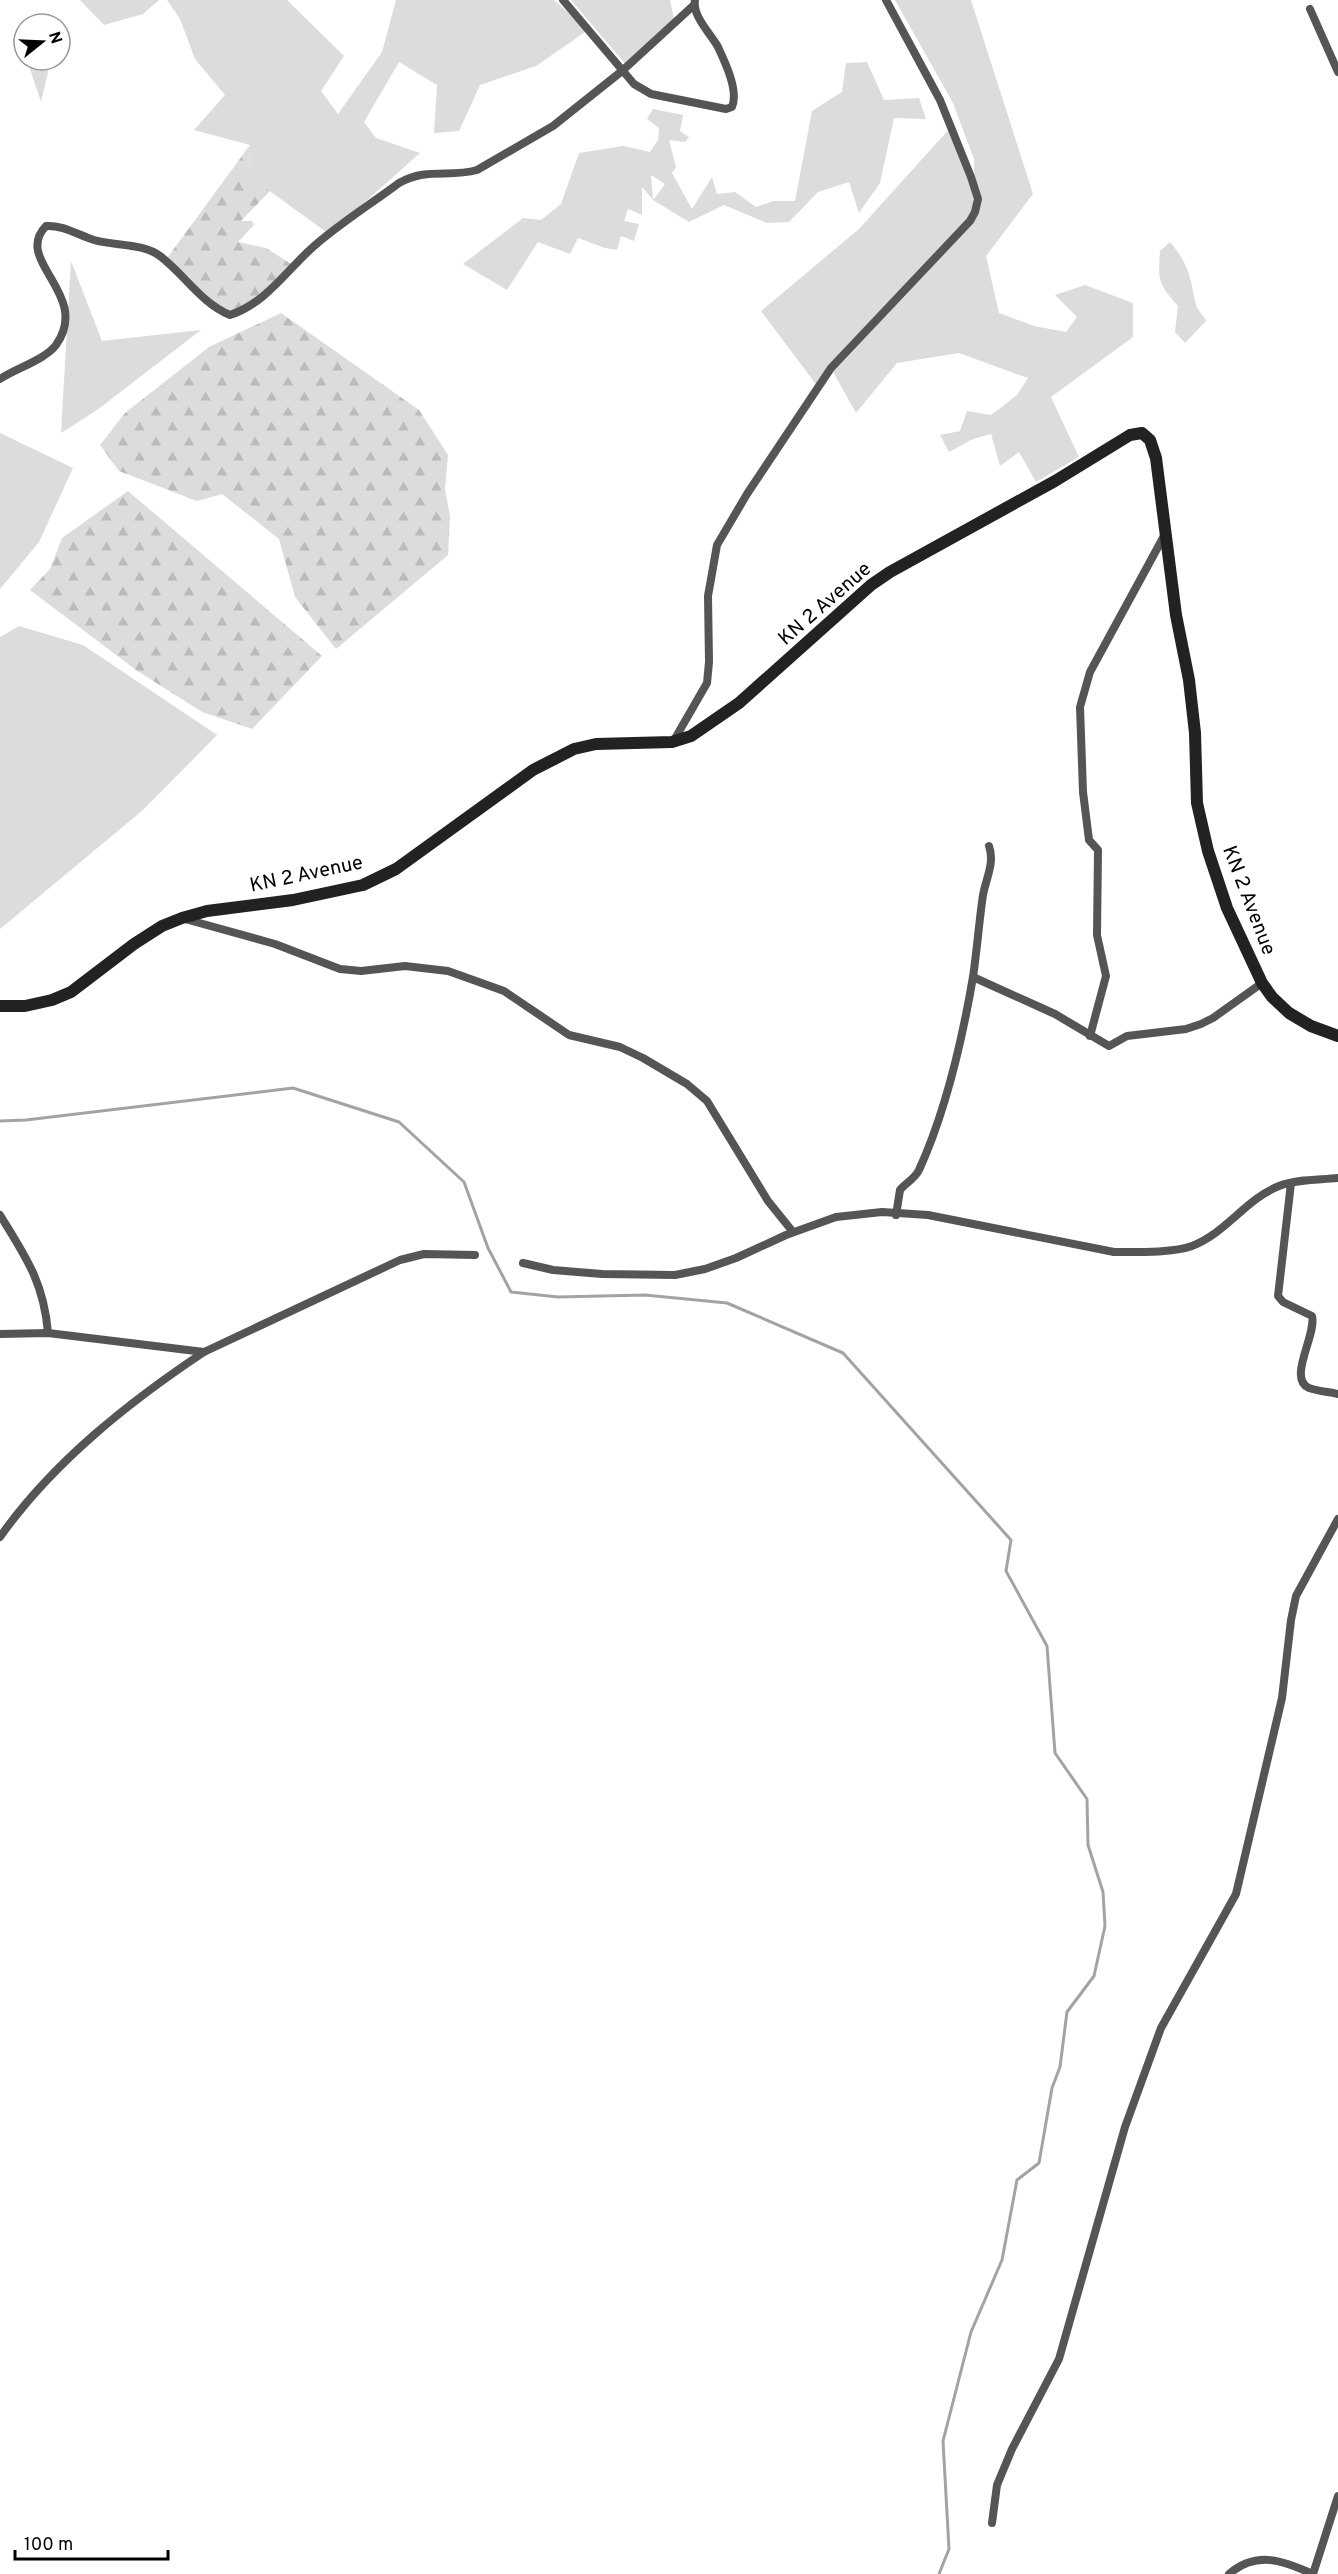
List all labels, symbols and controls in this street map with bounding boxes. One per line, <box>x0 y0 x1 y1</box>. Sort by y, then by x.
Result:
north arrow <box>12 12 72 72</box>
text: N <box>43 29 66 47</box>
street label: KN 2 Avenue <box>773 557 877 652</box>
street label: KN 2 Avenue <box>1215 842 1281 959</box>
street label: KN 2 Avenue <box>247 850 365 900</box>
scale bar <box>15 2523 168 2561</box>
text: 100 m <box>24 2534 73 2557</box>

